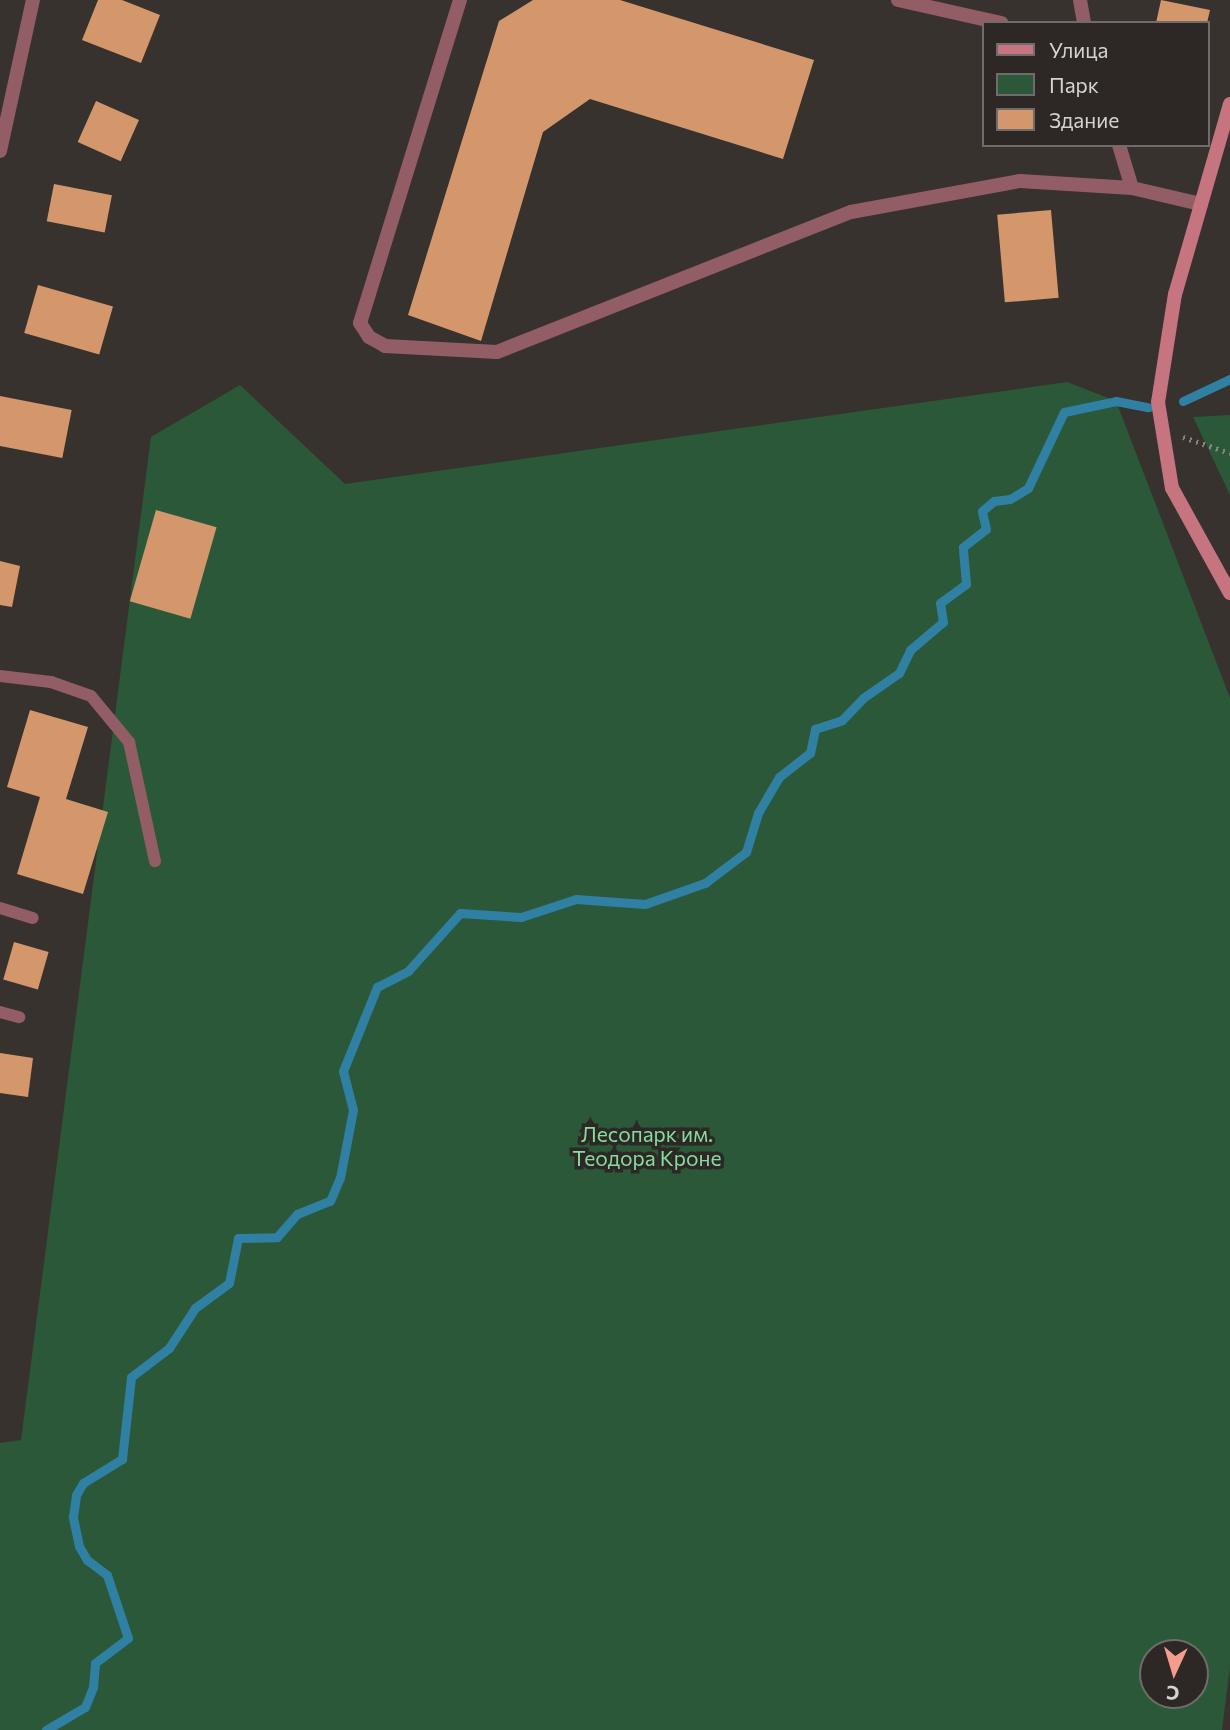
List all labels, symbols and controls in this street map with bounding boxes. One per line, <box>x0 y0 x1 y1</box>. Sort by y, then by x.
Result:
legend <box>982 21 1209 147</box>
text: Улица <box>1049 37 1108 62</box>
text: Парк <box>1049 72 1099 97</box>
text: Здание <box>1049 107 1119 132</box>
park label: Лесопарк им. Теодора Кроне <box>572 1121 722 1171</box>
north arrow <box>1139 1639 1209 1709</box>
text: С <box>1165 1682 1180 1705</box>

